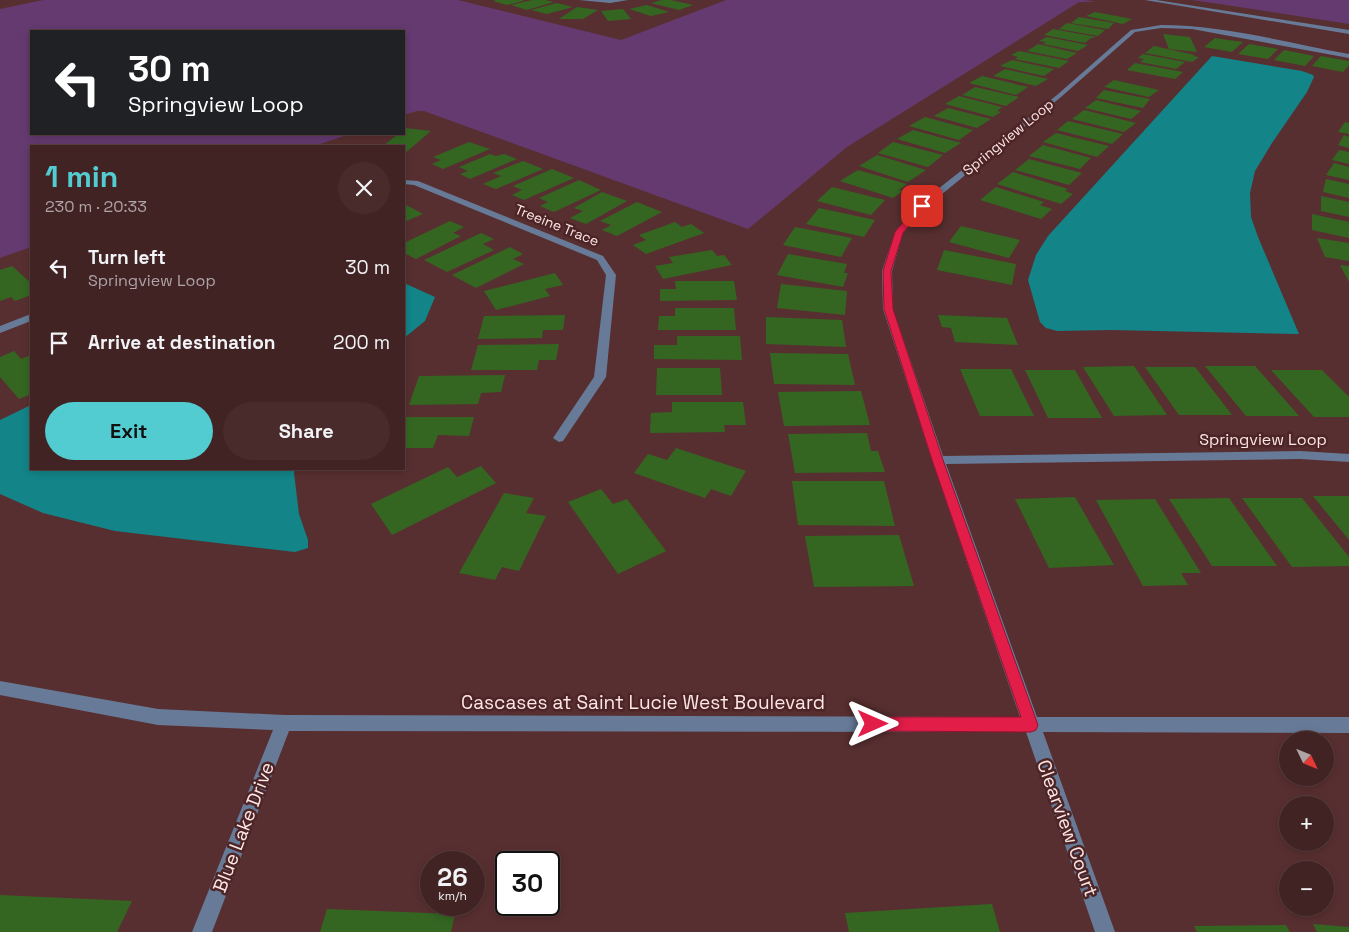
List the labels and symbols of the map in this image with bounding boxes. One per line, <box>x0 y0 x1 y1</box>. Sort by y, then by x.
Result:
street label: Springview Loop <box>959 95 1057 179</box>
pin <box>901 185 943 227</box>
street label: Treeine Trace <box>512 200 602 250</box>
street label: Springview Loop <box>1199 429 1327 450</box>
street label: Cascases at Saint Lucie West Boulevard <box>461 690 825 715</box>
position arrow <box>846 697 898 749</box>
north arrow <box>1279 731 1334 786</box>
street label: Clearview Court <box>1031 756 1104 900</box>
street label: Blue Lake Drive <box>207 758 280 896</box>
speed limit sign: 30 <box>495 851 560 916</box>

